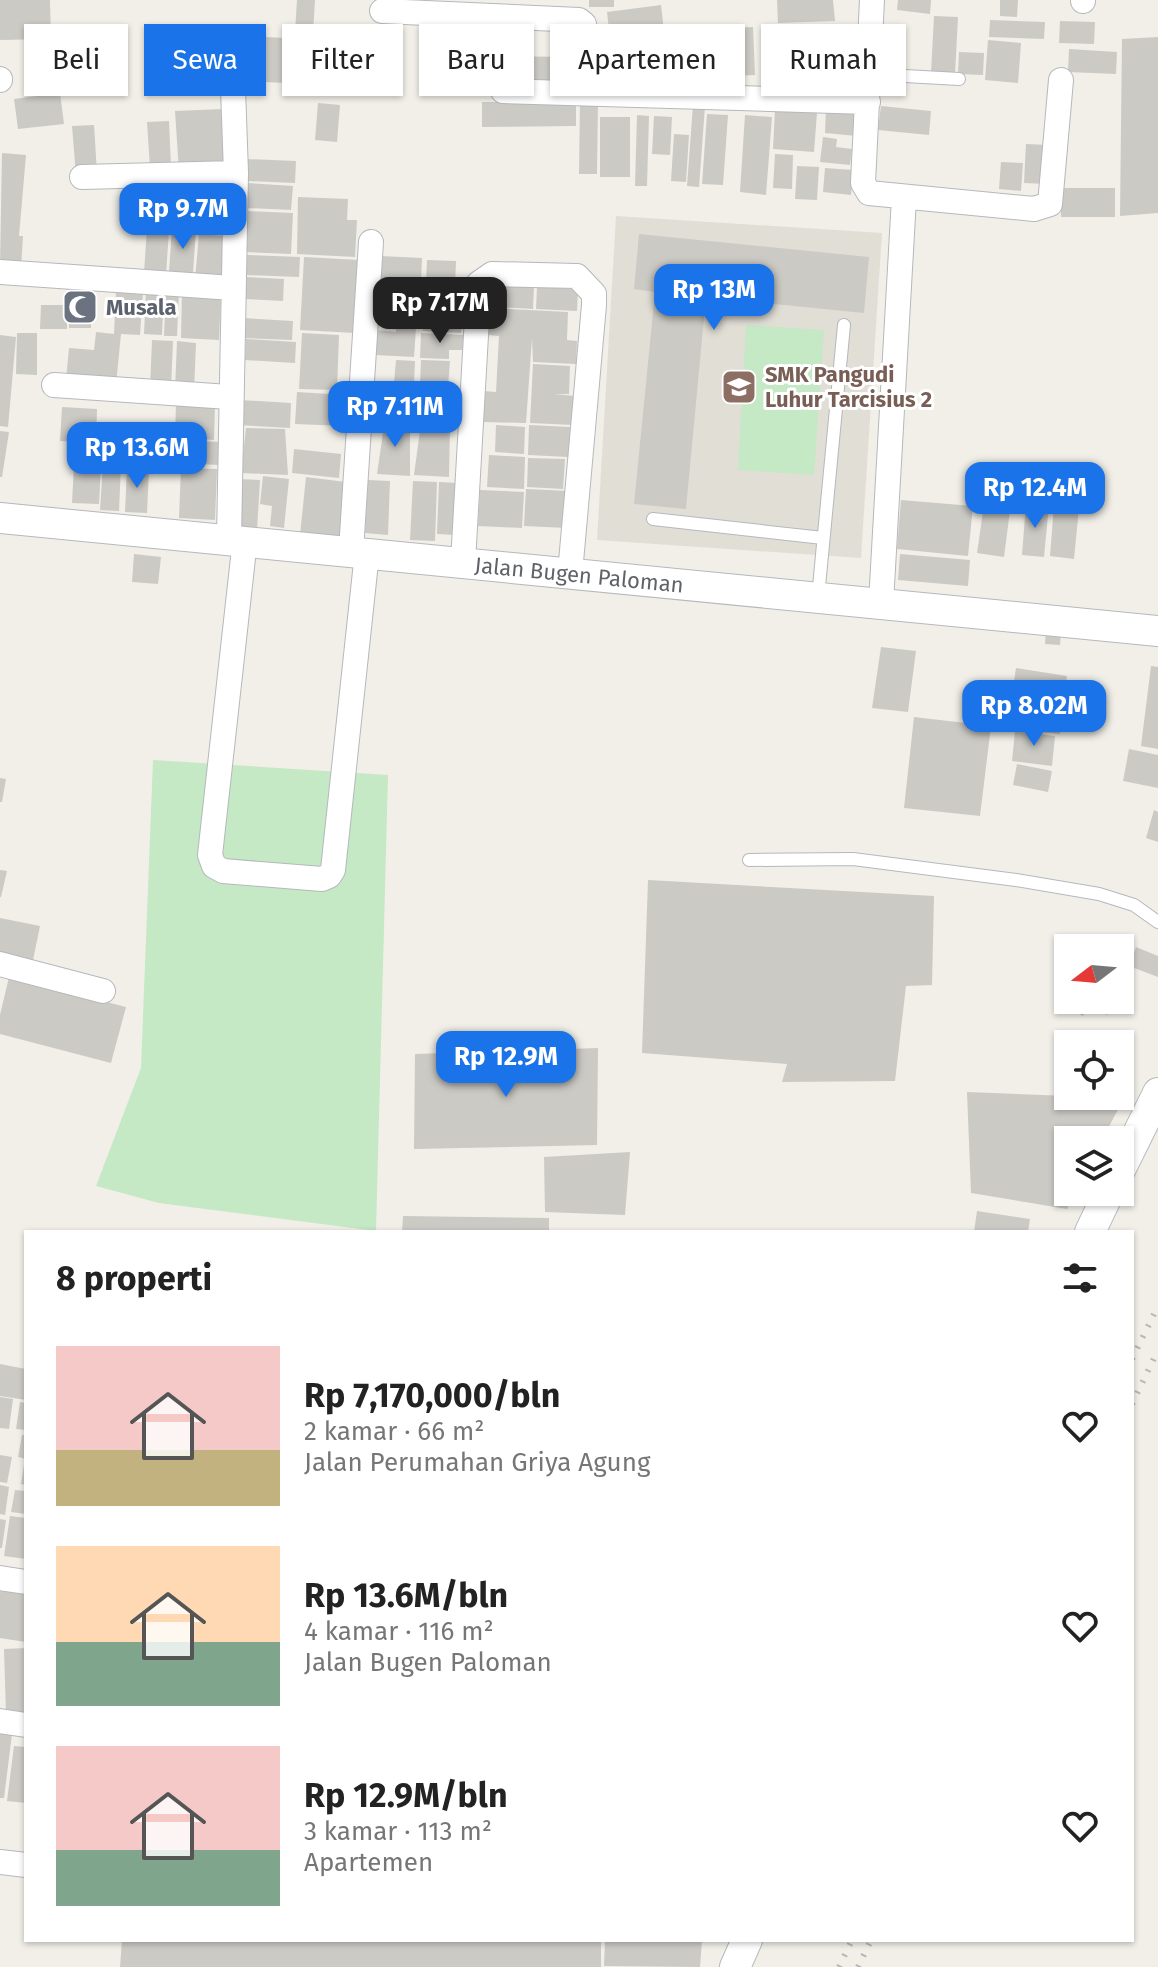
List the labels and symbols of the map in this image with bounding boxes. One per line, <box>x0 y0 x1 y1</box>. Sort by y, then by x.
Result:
pin: Rp 9.7M <box>109 183 257 251</box>
pin: Rp 13M <box>649 264 779 332</box>
pin: Rp 7.17M <box>357 277 523 345</box>
mosque icon: Musala <box>61 288 99 326</box>
place label: Musala <box>106 294 177 321</box>
place label: SMK Pangudi Luhur Tarcisius 2 <box>765 361 932 413</box>
school or university icon: SMK Pangudi Luhur Tarcisius 2 <box>720 368 758 406</box>
pin: Rp 7.11M <box>312 381 478 449</box>
pin: Rp 13.6M <box>54 422 220 490</box>
pin: Rp 12.4M <box>952 462 1118 530</box>
street label: Jalan Bugen Paloman <box>473 551 685 599</box>
pin: Rp 8.02M <box>951 680 1117 748</box>
north arrow <box>1054 934 1134 1014</box>
pin: Rp 12.9M <box>423 1031 589 1099</box>

